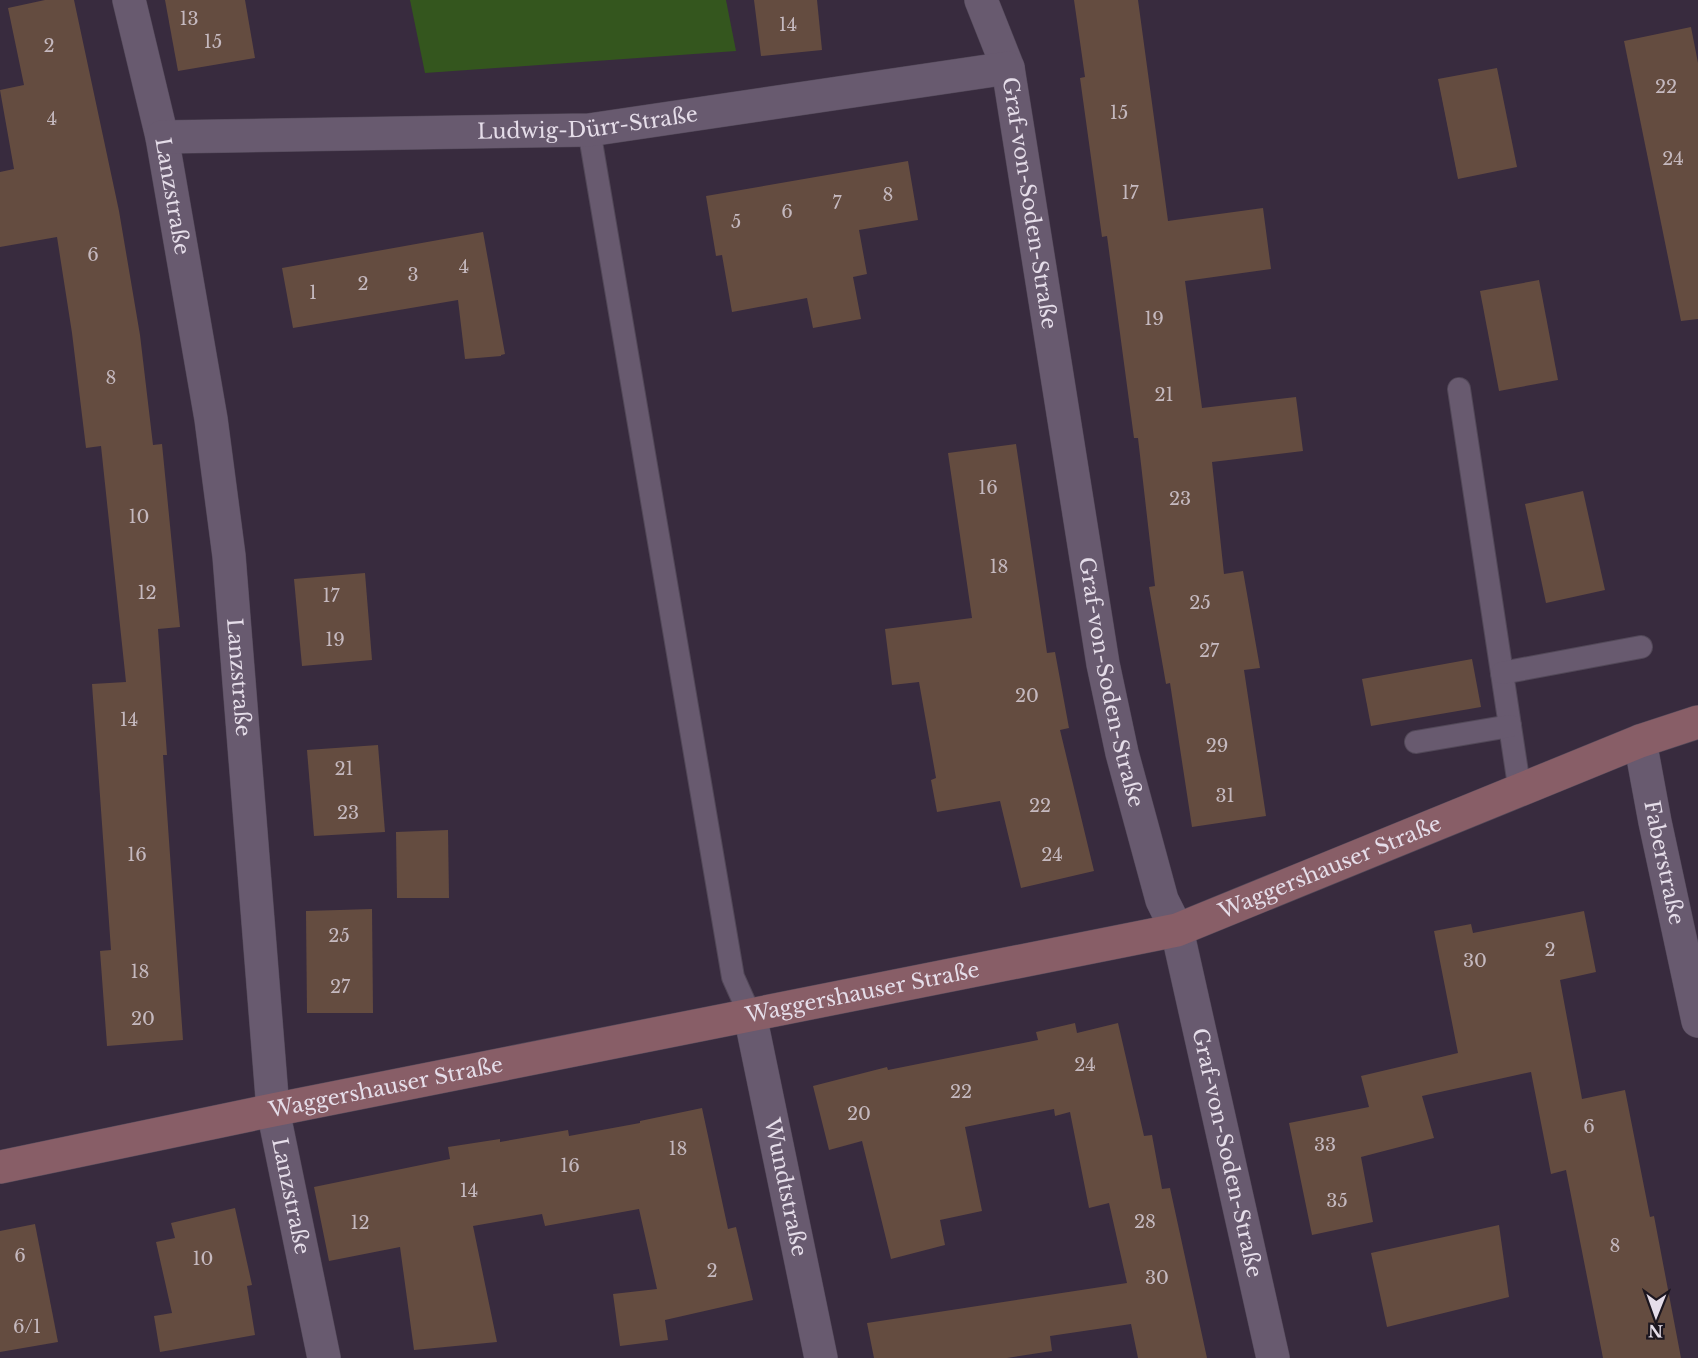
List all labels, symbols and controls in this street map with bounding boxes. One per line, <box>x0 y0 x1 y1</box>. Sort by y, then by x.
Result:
house number: 13 <box>179 8 199 30</box>
house number: 14 <box>779 14 797 36</box>
house number: 15 <box>204 31 222 53</box>
house number: 2 <box>43 35 55 57</box>
street label: Graf-von-Soden-Straße <box>997 75 1062 331</box>
house number: 22 <box>1655 76 1677 98</box>
street label: Ludwig-Dürr-Straße <box>477 101 700 145</box>
house number: 15 <box>1110 102 1128 124</box>
house number: 4 <box>47 108 57 130</box>
street label: Lanzstraße <box>149 136 195 257</box>
house number: 24 <box>1662 148 1684 170</box>
house number: 17 <box>1121 182 1139 204</box>
house number: 8 <box>883 184 893 206</box>
house number: 7 <box>832 192 842 214</box>
house number: 6 <box>781 201 793 223</box>
house number: 5 <box>731 211 741 233</box>
house number: 6 <box>87 244 99 266</box>
house number: 4 <box>459 256 469 278</box>
house number: 3 <box>407 264 419 286</box>
house number: 2 <box>357 273 369 295</box>
house number: 1 <box>309 282 317 304</box>
house number: 19 <box>1144 308 1164 330</box>
house number: 8 <box>106 367 116 389</box>
house number: 21 <box>1154 384 1174 406</box>
house number: 16 <box>978 477 998 499</box>
house number: 23 <box>1169 488 1191 510</box>
house number: 10 <box>129 506 149 528</box>
street label: Graf-von-Soden-Straße <box>1073 555 1149 810</box>
house number: 18 <box>990 556 1008 578</box>
house number: 12 <box>137 582 157 604</box>
house number: 17 <box>322 585 340 607</box>
house number: 25 <box>1189 592 1211 614</box>
street label: Lanzstraße <box>221 617 256 737</box>
house number: 19 <box>325 629 345 651</box>
house number: 27 <box>1199 640 1220 662</box>
house number: 20 <box>1015 685 1039 707</box>
house number: 14 <box>120 709 138 731</box>
house number: 29 <box>1206 735 1228 757</box>
house number: 21 <box>334 758 354 780</box>
house number: 31 <box>1215 785 1235 807</box>
house number: 22 <box>1029 795 1051 817</box>
street label: Faberstraße <box>1638 798 1690 927</box>
house number: 23 <box>337 802 359 824</box>
street label: Waggershauser Straße <box>1214 811 1445 925</box>
house number: 16 <box>127 844 147 866</box>
house number: 24 <box>1041 844 1063 866</box>
house number: 25 <box>328 925 350 947</box>
house number: 2 <box>1544 939 1556 961</box>
house number: 30 <box>1463 950 1487 972</box>
street label: Waggershauser Straße <box>742 957 982 1029</box>
house number: 18 <box>131 961 149 983</box>
house number: 27 <box>330 976 351 998</box>
house number: 20 <box>131 1008 155 1030</box>
street label: Graf-von-Soden-Straße <box>1186 1026 1268 1280</box>
street label: Waggershauser Straße <box>266 1052 505 1124</box>
house number: 24 <box>1074 1054 1096 1076</box>
house number: 22 <box>950 1081 972 1103</box>
house number: 20 <box>847 1103 871 1125</box>
street label: Wundtstraße <box>759 1115 813 1259</box>
house number: 6 <box>1583 1116 1595 1138</box>
house number: 33 <box>1314 1134 1336 1156</box>
street label: Lanzstraße <box>266 1135 315 1257</box>
house number: 18 <box>669 1138 687 1160</box>
house number: 16 <box>560 1155 580 1177</box>
house number: 14 <box>460 1180 478 1202</box>
house number: 35 <box>1326 1190 1348 1212</box>
house number: 28 <box>1134 1211 1156 1233</box>
house number: 12 <box>350 1212 370 1234</box>
house number: 8 <box>1610 1235 1620 1257</box>
house number: 6 <box>14 1245 26 1267</box>
house number: 10 <box>193 1248 213 1270</box>
house number: 2 <box>706 1260 718 1282</box>
house number: 30 <box>1145 1267 1169 1289</box>
north arrow <box>1626 1286 1686 1346</box>
house number: 6/1 <box>13 1316 41 1338</box>
text: N <box>1648 1321 1663 1341</box>

